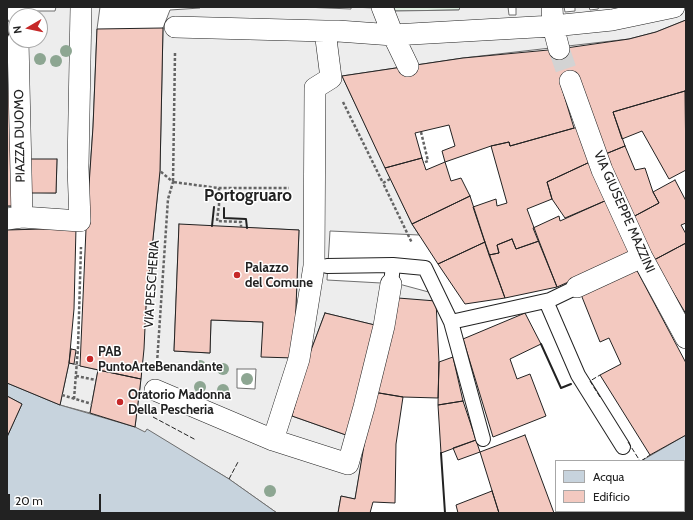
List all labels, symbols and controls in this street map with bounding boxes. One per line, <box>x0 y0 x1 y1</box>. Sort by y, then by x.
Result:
north arrow <box>8 8 48 48</box>
text: N <box>10 25 25 35</box>
street label: PIAZZA DUOMO <box>11 89 29 183</box>
street label: VIA GIUSEPPE MAZZINI <box>590 149 658 275</box>
district label: Portogruaro <box>204 186 292 206</box>
street label: VIA PESCHERIA <box>141 240 163 328</box>
place label: Palazzo del Comune <box>245 260 313 291</box>
marker: Palazzo del Comune <box>232 270 242 280</box>
place label: PAB PuntoArteBenandante <box>98 344 223 375</box>
marker: PAB PuntoArteBenandante <box>85 354 95 364</box>
place label: Oratorio Madonna Della Pescheria <box>128 387 231 418</box>
marker: Oratorio Madonna Della Pescheria <box>115 397 125 407</box>
legend <box>555 460 685 512</box>
text: Acqua <box>593 469 624 484</box>
scale bar <box>10 486 103 512</box>
text: Edificio <box>593 489 630 504</box>
text: 20 m <box>15 493 43 508</box>

